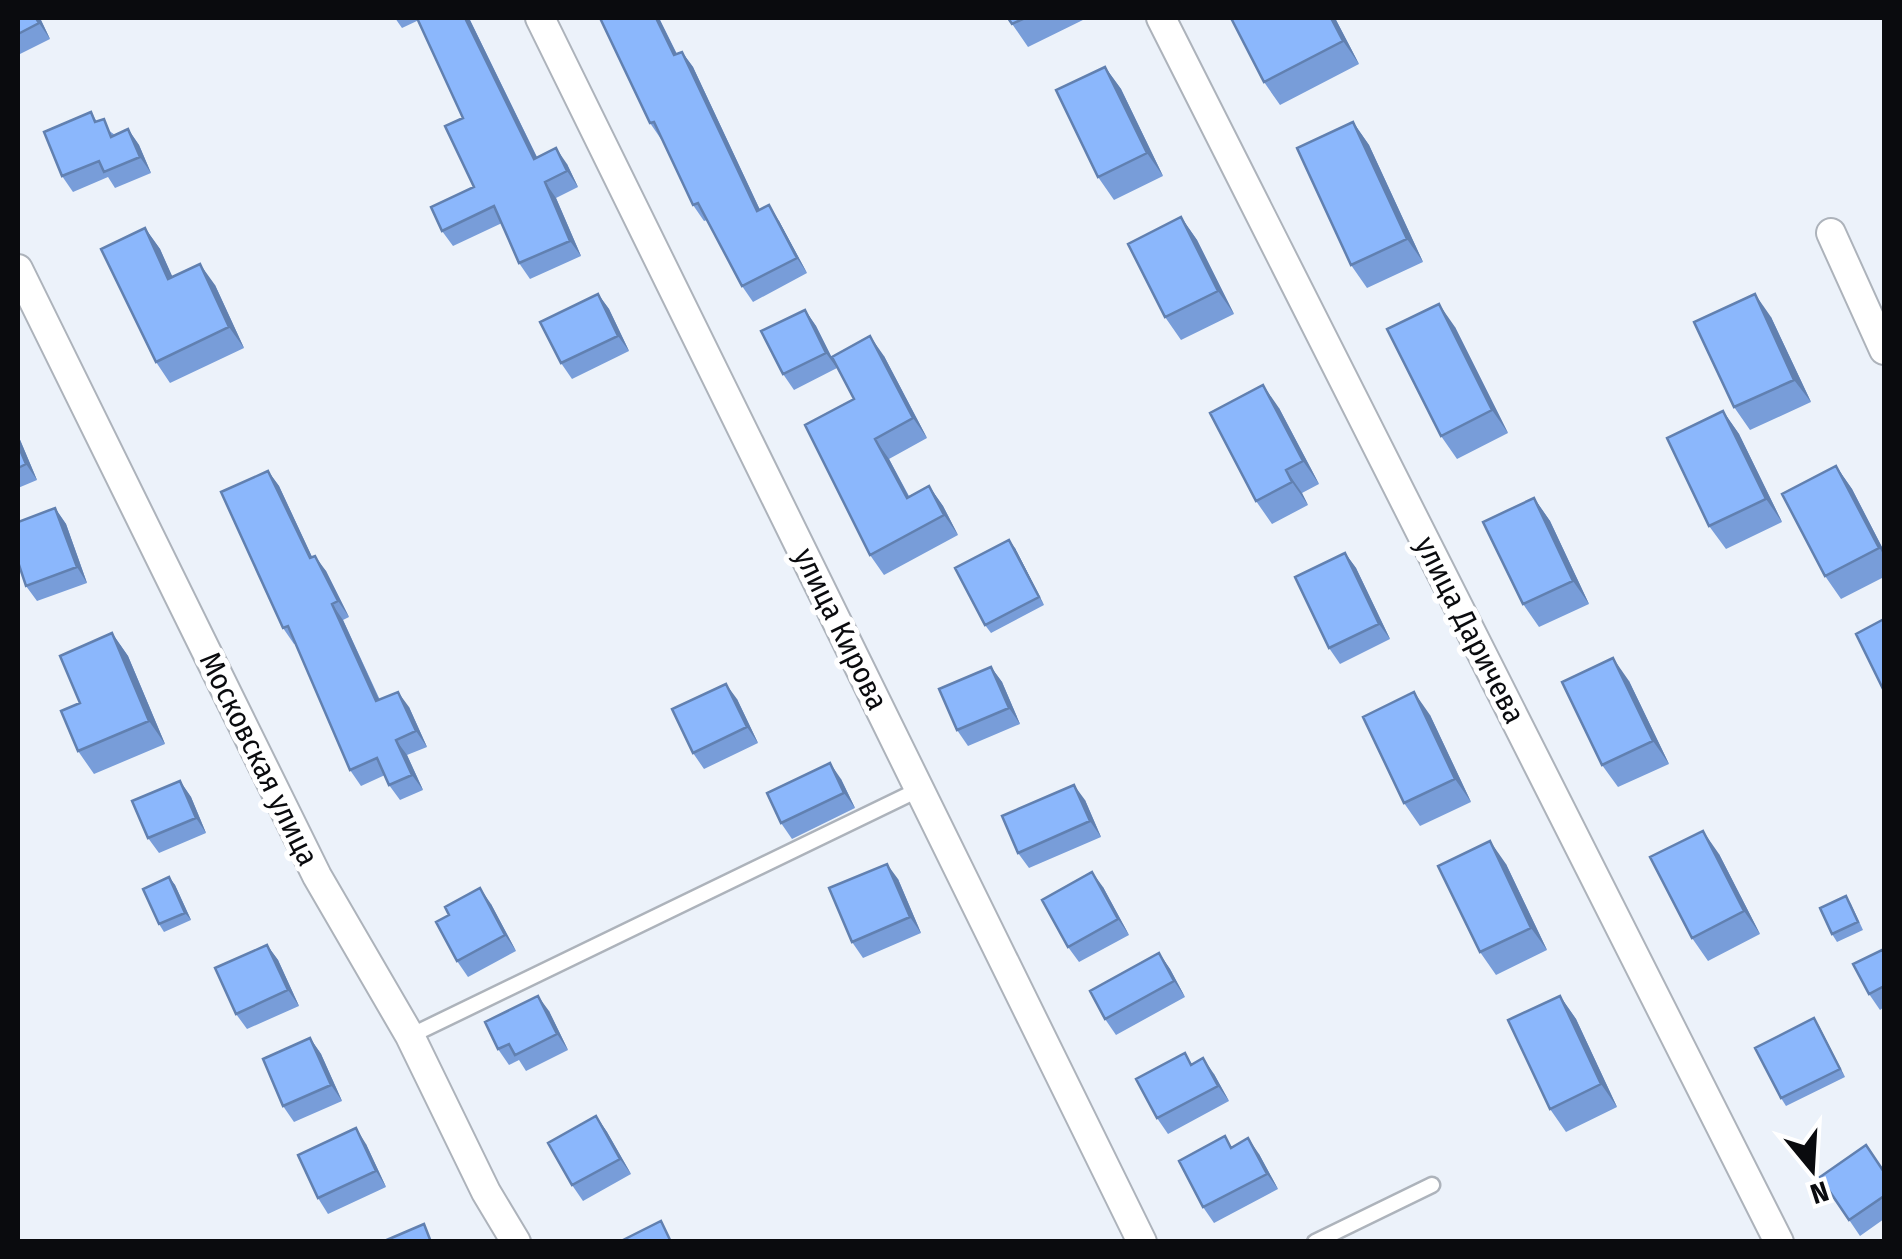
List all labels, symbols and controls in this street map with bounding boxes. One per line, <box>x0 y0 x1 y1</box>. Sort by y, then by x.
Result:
street label: улица Даричева <box>1407 531 1533 729</box>
street label: улица Кирова <box>786 542 896 716</box>
street label: Московская улица <box>192 647 326 871</box>
north arrow <box>1762 1119 1862 1219</box>
text: N <box>1806 1174 1833 1211</box>

